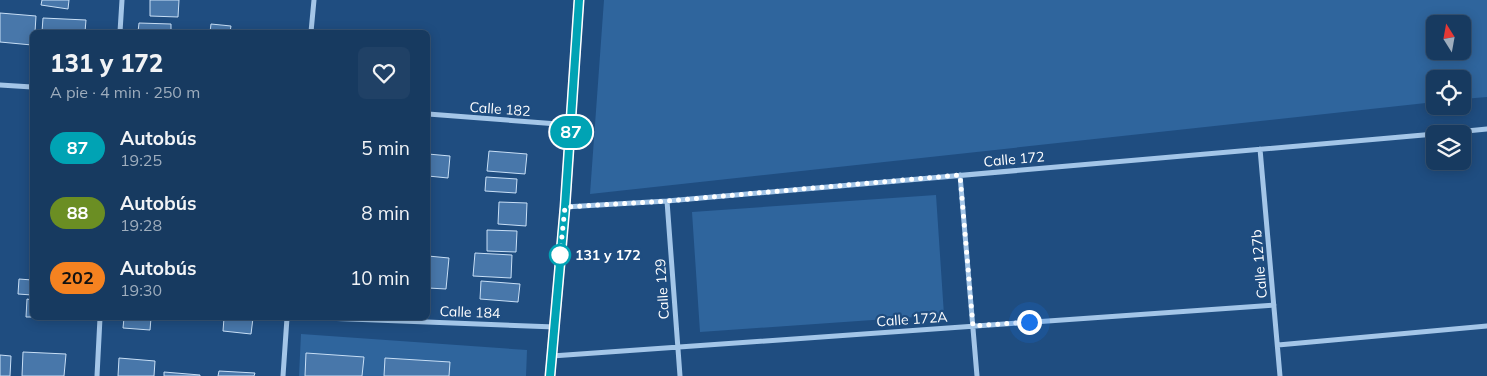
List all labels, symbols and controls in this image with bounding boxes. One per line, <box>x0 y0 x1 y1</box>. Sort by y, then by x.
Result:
north arrow <box>1426 15 1471 60</box>
map controls <box>1426 15 1471 170</box>
button: heart <box>358 47 410 99</box>
text: 131 y 172 <box>50 48 163 78</box>
button: locate <box>1426 70 1471 115</box>
text: A pie · 4 min · 250 m <box>50 82 200 102</box>
street label: Calle 182 <box>469 98 531 120</box>
line badge: 87 <box>548 116 594 148</box>
text: 87 <box>560 120 582 143</box>
button: layers <box>1426 125 1471 170</box>
text: Autobús <box>120 126 197 150</box>
text: 87 <box>67 136 88 159</box>
text: 5 min <box>361 136 410 160</box>
street label: Calle 172 <box>983 147 1045 171</box>
text: 19:25 <box>120 150 162 170</box>
text: Autobús <box>120 191 197 215</box>
text: 88 <box>67 201 88 224</box>
text: 8 min <box>361 201 410 225</box>
text: 19:28 <box>120 215 162 235</box>
street label: Calle 127b <box>1247 229 1271 299</box>
marker: 131 y 172 <box>549 244 571 266</box>
place label: 131 y 172 <box>575 246 641 264</box>
text: Autobús <box>120 256 197 280</box>
street label: Calle 129 <box>651 258 673 320</box>
text: 202 <box>61 266 94 289</box>
text: 10 min <box>350 266 410 290</box>
text: 19:30 <box>120 280 162 300</box>
street label: Calle 184 <box>439 302 501 322</box>
street label: Calle 172A <box>876 307 949 330</box>
your location <box>1017 310 1042 335</box>

